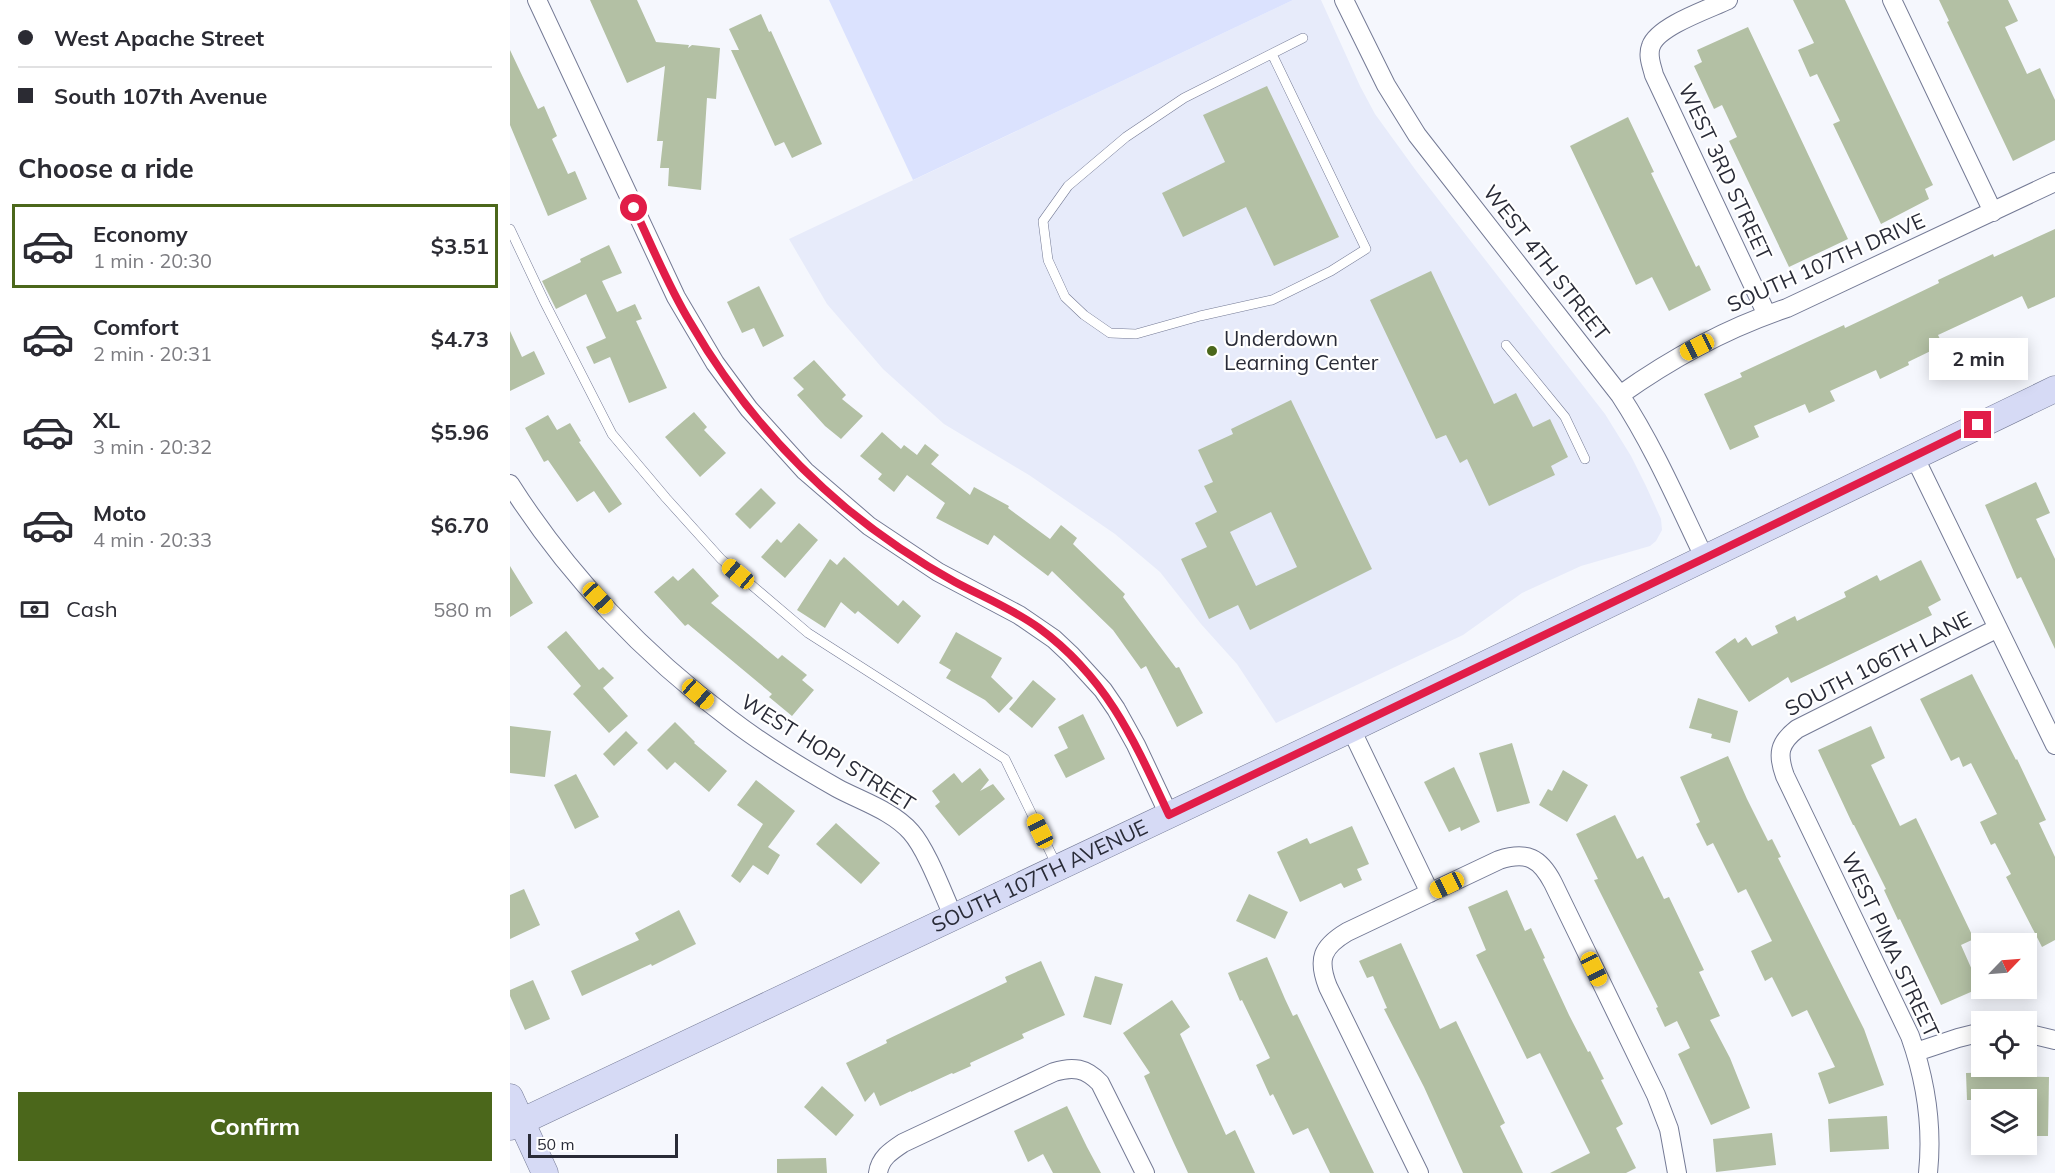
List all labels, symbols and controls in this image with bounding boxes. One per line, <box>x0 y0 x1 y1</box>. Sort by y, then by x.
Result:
text: West Apache Street <box>54 24 264 52</box>
street label: WEST 3RD STREET <box>1674 79 1778 264</box>
text: South 107th Avenue <box>54 82 267 110</box>
text: Choose a ride <box>18 151 194 185</box>
street label: WEST 4TH STREET <box>1478 179 1616 346</box>
route start <box>620 194 647 221</box>
street label: SOUTH 107TH DRIVE <box>1723 207 1928 317</box>
icon: car <box>21 219 75 273</box>
text: Economy <box>93 220 188 248</box>
text: $3.51 <box>431 232 489 260</box>
text: 1 min · 20:30 <box>93 248 212 273</box>
icon: car <box>21 312 75 366</box>
text: Comfort <box>93 313 179 341</box>
text: $4.73 <box>431 325 489 353</box>
place label: Underdown Learning Center <box>1224 325 1379 375</box>
car <box>1677 331 1717 363</box>
callout: 2 min <box>1928 338 2028 380</box>
text: 2 min · 20:31 <box>93 341 212 366</box>
marker: Underdown Learning Center <box>1205 344 1219 358</box>
text: 2 min <box>1952 346 2005 371</box>
icon: car <box>21 405 75 459</box>
text: XL <box>93 406 120 434</box>
route end <box>1964 411 1991 438</box>
text: $5.96 <box>431 418 489 446</box>
text: 3 min · 20:32 <box>93 434 212 459</box>
icon: car <box>21 498 75 552</box>
text: Moto <box>93 499 146 527</box>
text: $6.70 <box>431 511 489 539</box>
text: 4 min · 20:33 <box>93 527 212 552</box>
car <box>718 556 758 592</box>
car <box>579 579 617 617</box>
icon: cash <box>18 593 51 626</box>
text: Cash <box>66 595 118 623</box>
text: 580 m <box>433 597 492 622</box>
street label: SOUTH 106TH LANE <box>1780 605 1975 721</box>
car <box>679 675 717 713</box>
street label: WEST HOPI STREET <box>737 688 921 816</box>
car <box>1024 811 1056 851</box>
street label: SOUTH 107TH AVENUE <box>927 813 1151 938</box>
street label: WEST PIMA STREET <box>1837 848 1945 1042</box>
car <box>1427 869 1467 901</box>
north arrow <box>1971 933 2037 999</box>
map controls <box>1971 933 2037 1155</box>
car <box>1578 949 1610 989</box>
button: locate <box>1971 1011 2037 1077</box>
button: layers <box>1971 1089 2037 1155</box>
button: Confirm <box>18 1092 492 1161</box>
scale bar <box>528 1131 678 1158</box>
text: 50 m <box>537 1134 574 1154</box>

